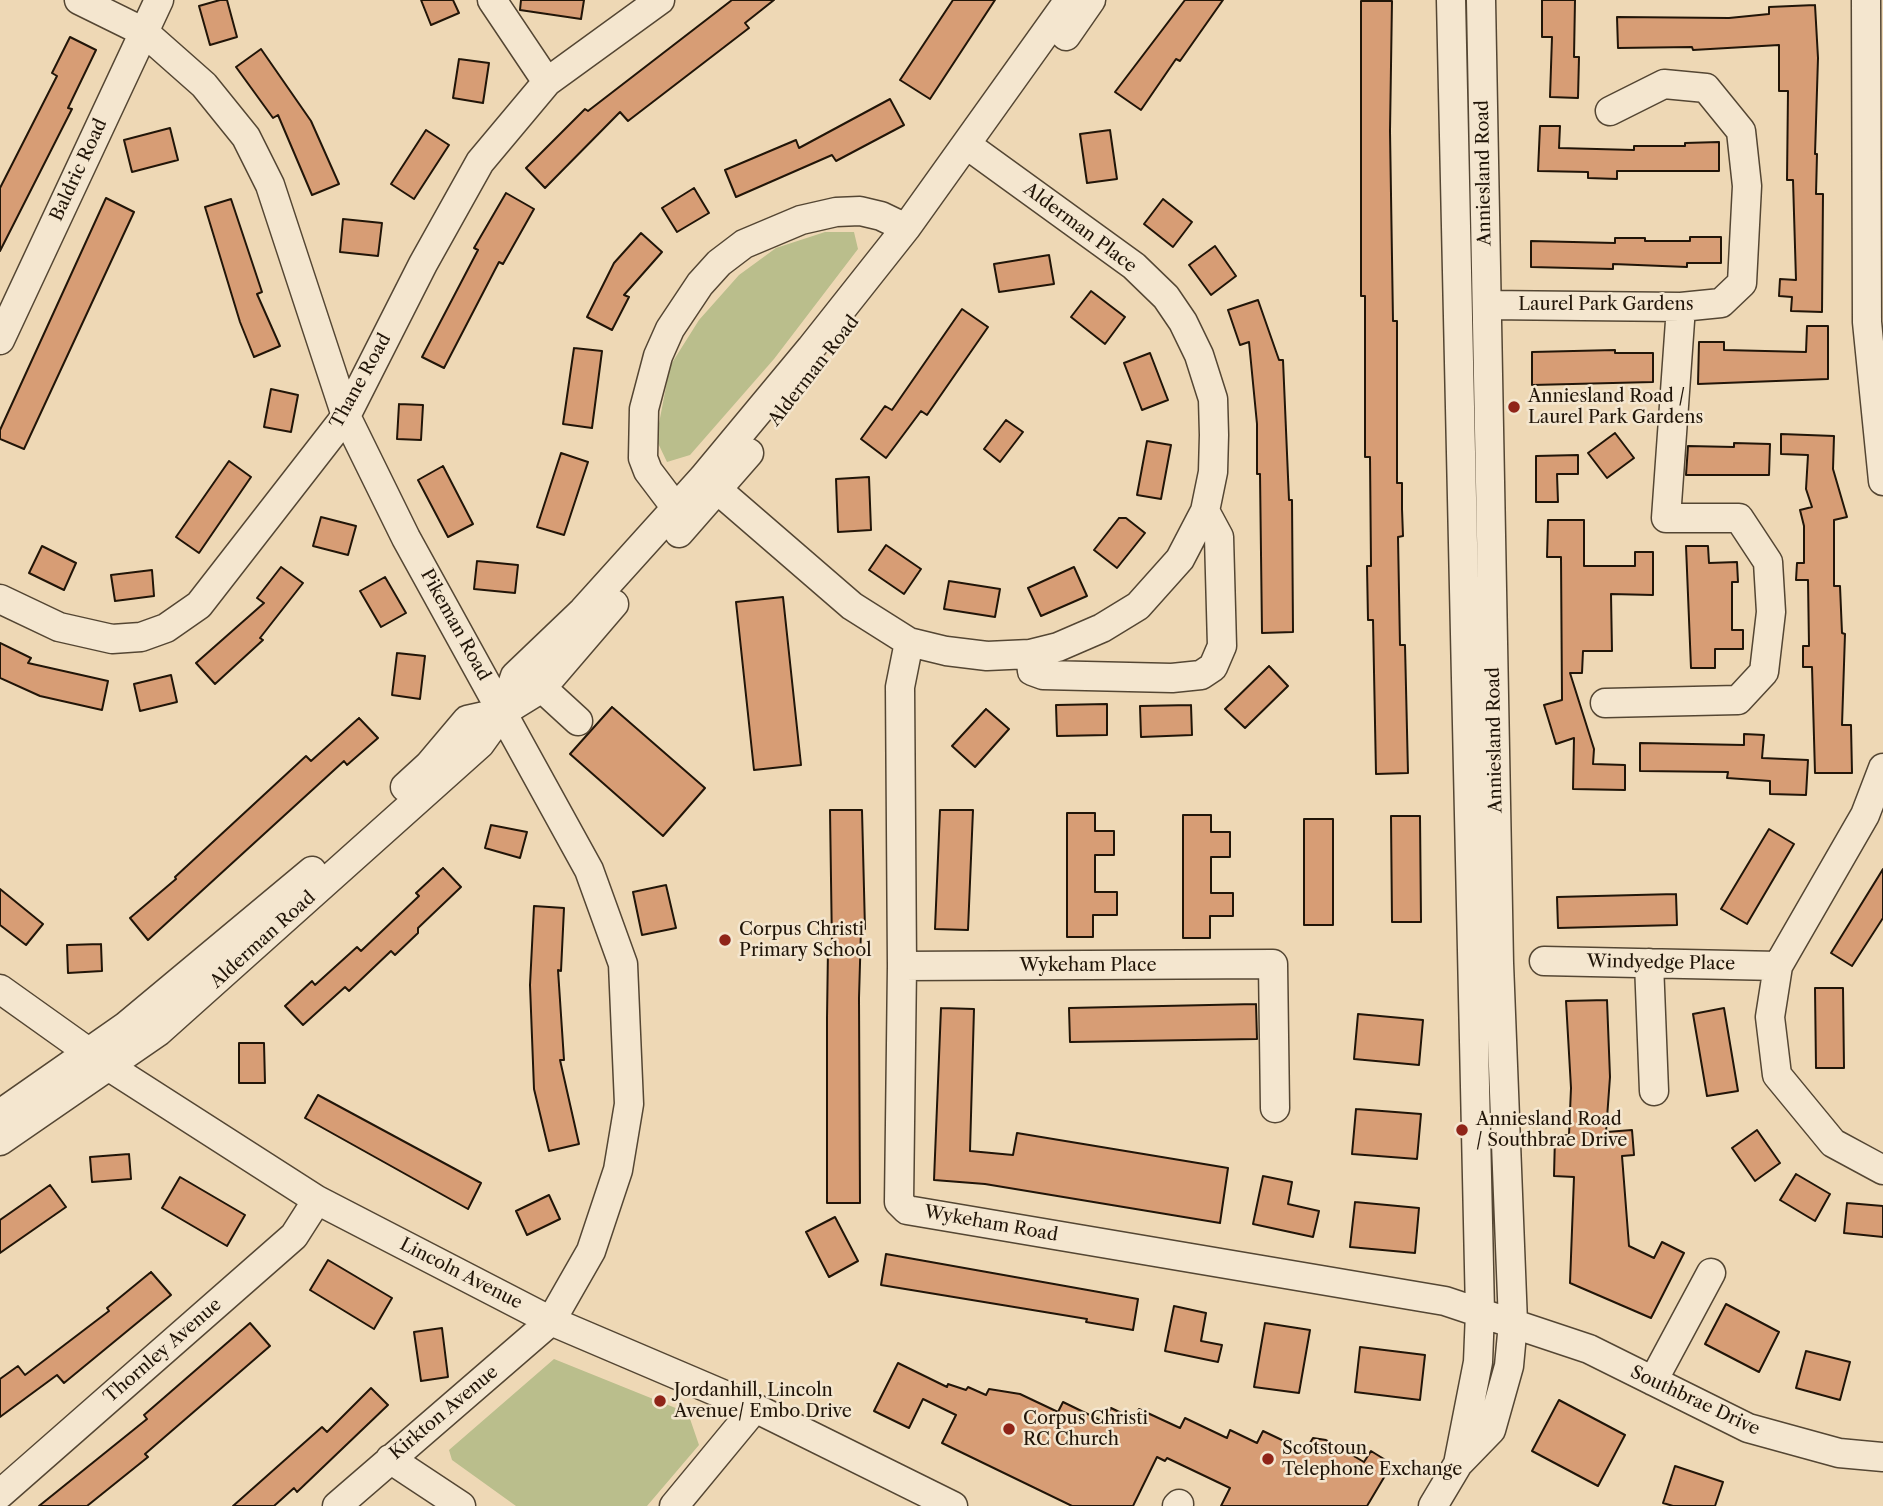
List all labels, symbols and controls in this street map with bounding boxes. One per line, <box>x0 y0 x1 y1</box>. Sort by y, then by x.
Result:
street label: Anniesland Road <box>1472 100 1496 246</box>
street label: Baldric Road <box>46 116 112 224</box>
street label: Alderman Place <box>1019 178 1141 278</box>
street label: Laurel Park Gardens <box>1518 294 1694 316</box>
street label: Alderman Road <box>764 312 864 430</box>
street label: Thane Road <box>326 330 396 432</box>
place label: Anniesland Road / Laurel Park Gardens <box>1528 386 1703 428</box>
marker: Anniesland Road / Laurel Park Gardens <box>1506 399 1522 415</box>
street label: Pikeman Road <box>415 566 495 684</box>
street label: Anniesland Road <box>1483 667 1507 813</box>
street label: Alderman Road <box>206 887 320 993</box>
place label: Corpus Christi Primary School <box>739 919 872 962</box>
marker: Corpus Christi Primary School <box>717 932 733 948</box>
street label: Windyedge Place <box>1587 951 1735 975</box>
street label: Wykeham Place <box>1019 955 1157 977</box>
place label: Anniesland Road / Southbrae Drive <box>1476 1109 1627 1152</box>
marker: Anniesland Road / Southbrae Drive <box>1454 1122 1470 1138</box>
street label: Wykeham Road <box>923 1202 1059 1246</box>
street label: Lincoln Avenue <box>396 1234 526 1314</box>
street label: Thornley Avenue <box>100 1294 226 1408</box>
street label: Kirkton Avenue <box>385 1361 503 1465</box>
street label: Southbrae Drive <box>1627 1362 1763 1440</box>
place label: Jordanhill, Lincoln Avenue/ Embo Drive <box>674 1380 852 1422</box>
marker: Jordanhill, Lincoln Avenue/ Embo Drive <box>652 1393 668 1409</box>
place label: Corpus Christi RC Church <box>1023 1408 1148 1450</box>
marker: Corpus Christi RC Church <box>1001 1421 1017 1437</box>
place label: Scotstoun Telephone Exchange <box>1282 1438 1462 1480</box>
marker: Scotstoun Telephone Exchange <box>1260 1451 1276 1467</box>

